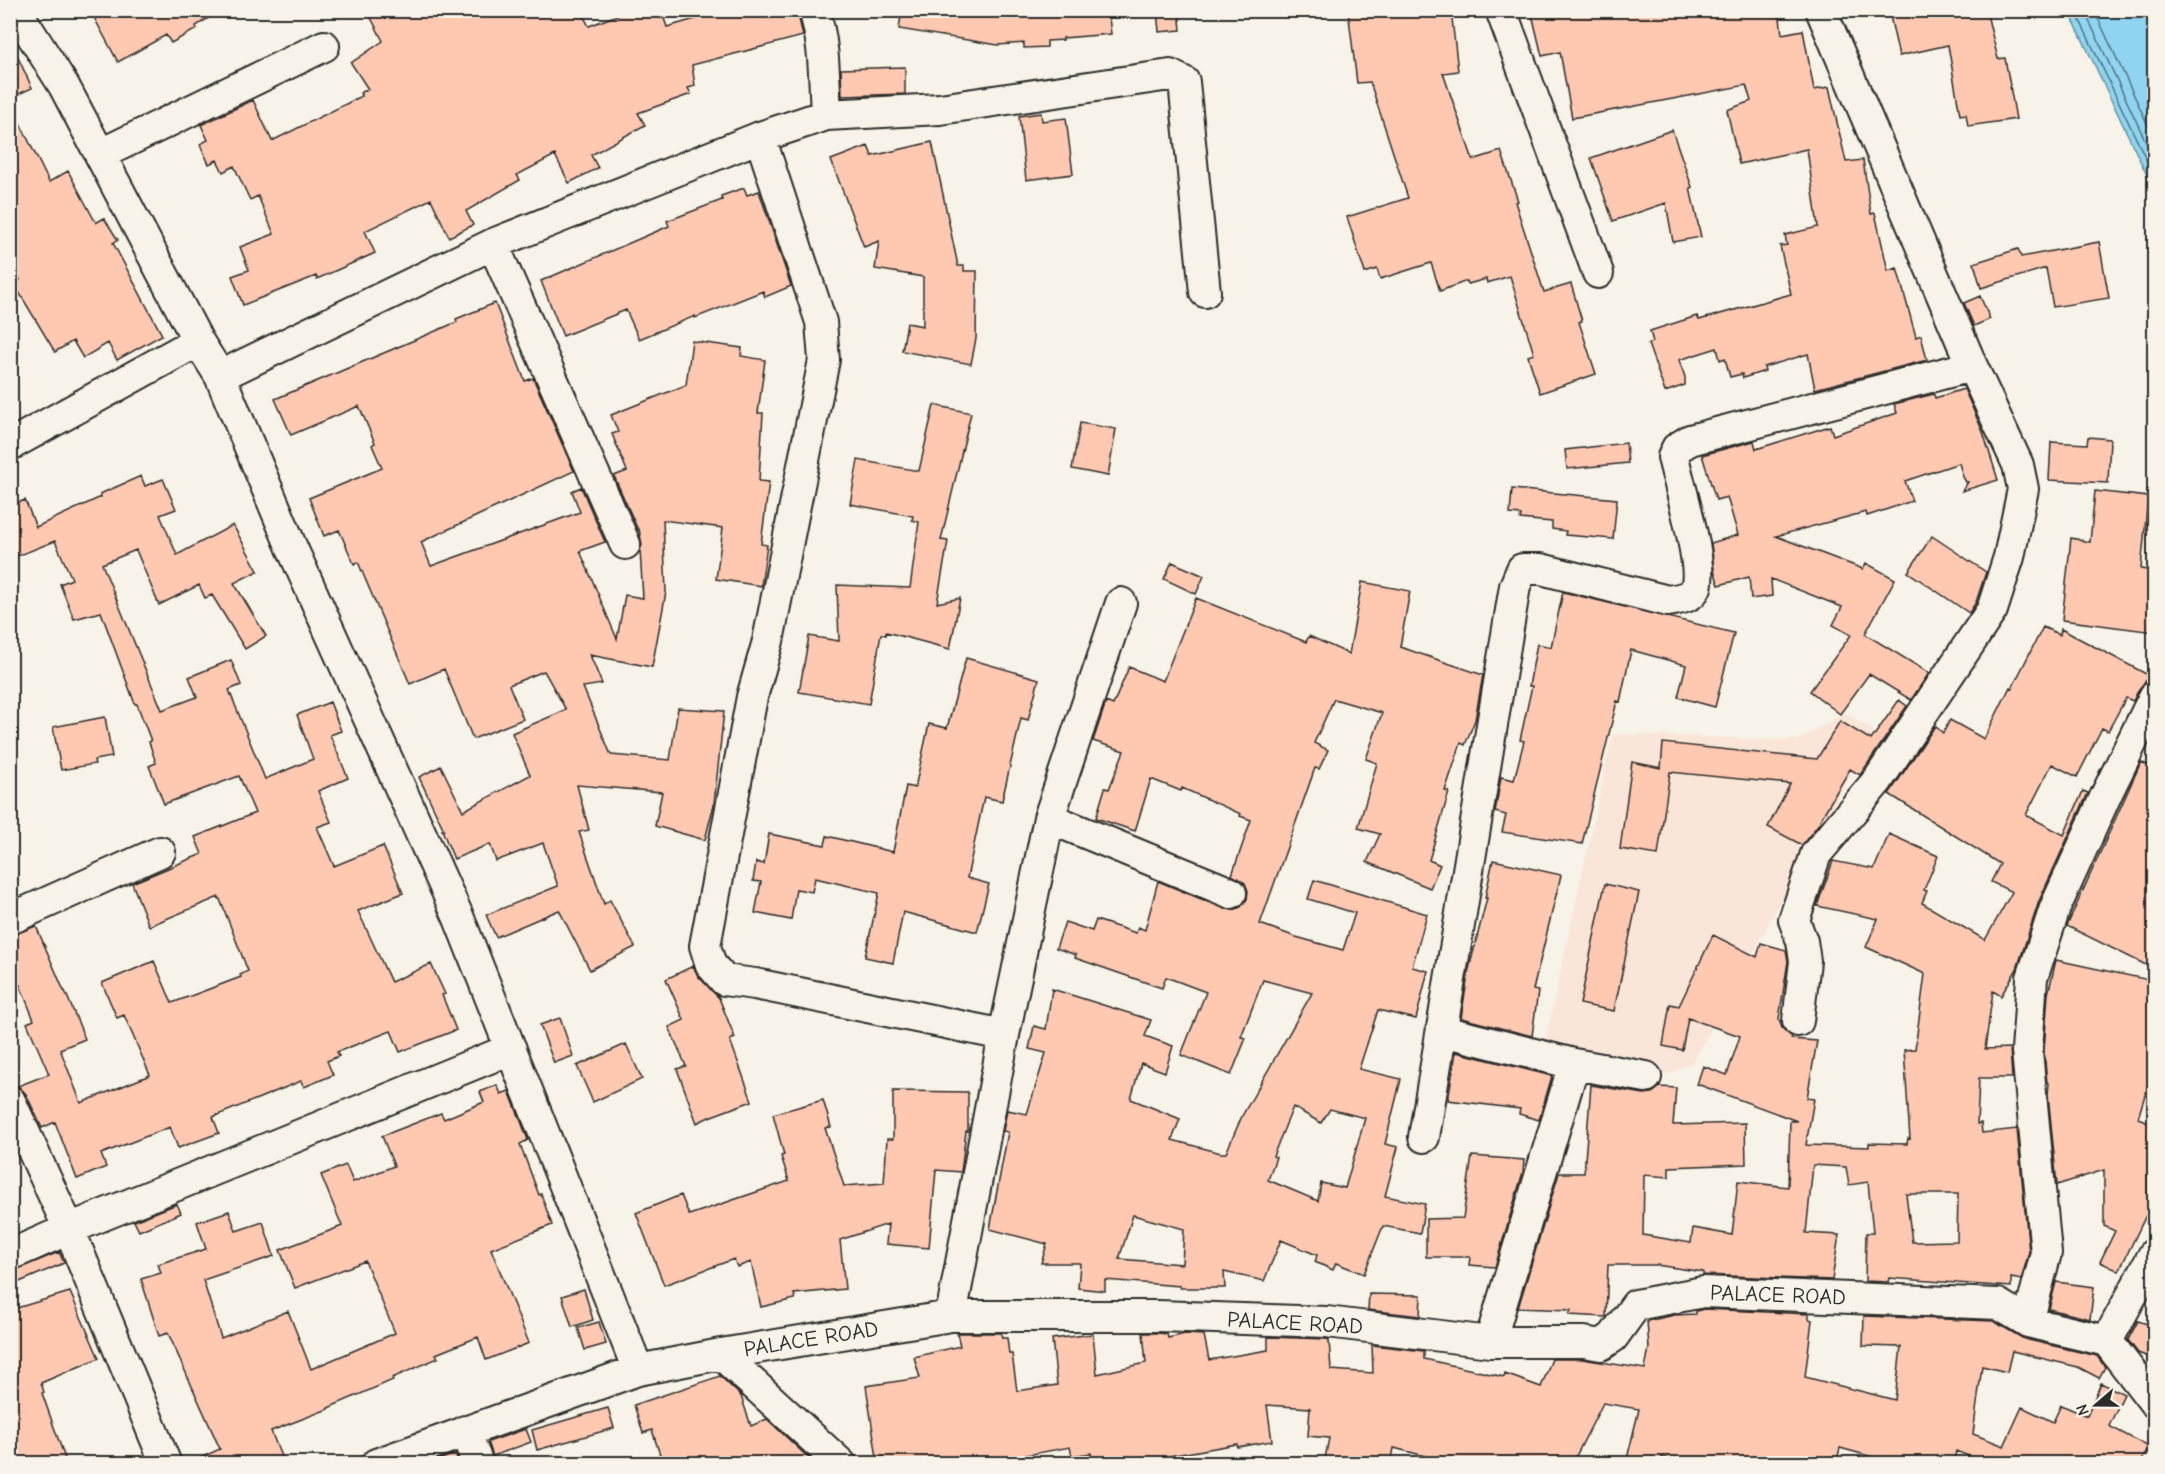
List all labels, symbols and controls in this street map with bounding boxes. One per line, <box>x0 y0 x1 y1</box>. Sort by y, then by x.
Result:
street label: PALACE ROAD <box>1710 1280 1846 1310</box>
street label: PALACE ROAD <box>1226 1306 1364 1340</box>
street label: PALACE ROAD <box>742 1316 880 1362</box>
north arrow <box>2066 1375 2126 1435</box>
text: N <box>2073 1402 2093 1418</box>

